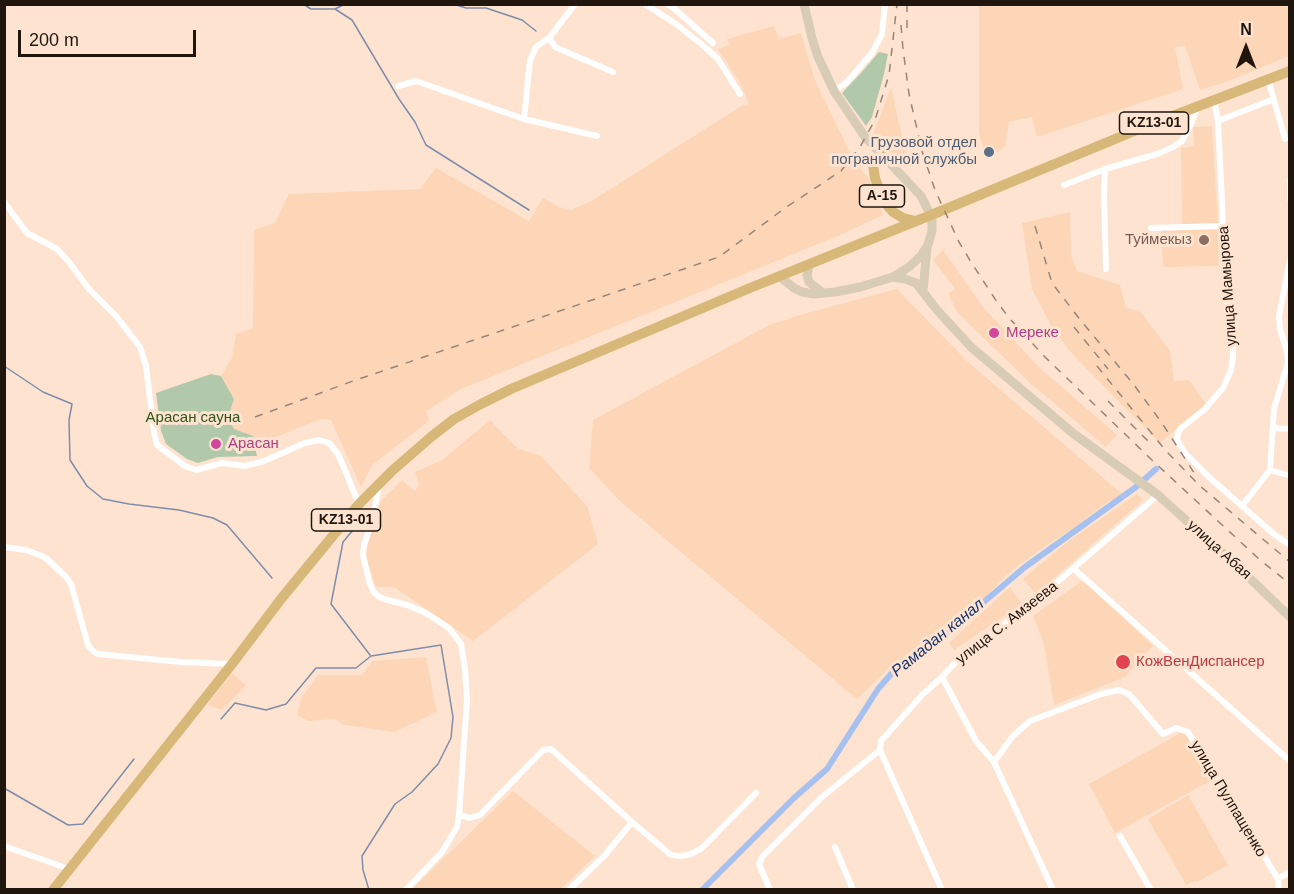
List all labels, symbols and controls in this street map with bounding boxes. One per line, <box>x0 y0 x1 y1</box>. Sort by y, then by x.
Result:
scale bar <box>21 18 200 56</box>
north arrow <box>1216 18 1276 78</box>
text: N <box>1240 21 1252 38</box>
text: 200 m <box>29 30 79 50</box>
road number: KZ13-01 <box>1120 112 1188 134</box>
place label: Грузовой отдел пограничной службы <box>831 134 977 169</box>
marker: Грузовой отдел пограничной службы <box>982 145 996 159</box>
road number: A-15 <box>860 185 904 207</box>
street label: улица Мамырова <box>1215 225 1241 347</box>
place label: Туймекыз <box>1125 231 1192 249</box>
marker: Туймекыз <box>1197 233 1211 247</box>
place label: Мереке <box>1006 324 1059 342</box>
marker: Мереке <box>987 326 1001 340</box>
park label: Арасан сауна <box>146 409 240 427</box>
place label: Арасан <box>228 435 279 453</box>
marker: Арасан <box>209 437 223 451</box>
road number: KZ13-01 <box>312 509 380 531</box>
street label: улица Абая <box>1183 517 1255 583</box>
street label: улица С. Амзеева <box>953 578 1061 668</box>
water label: Рамадан канал <box>888 595 988 681</box>
marker: КожВенДиспансер <box>1114 653 1132 671</box>
place label: КожВенДиспансер <box>1136 653 1265 671</box>
street label: улица Пулпащенко <box>1186 738 1270 860</box>

